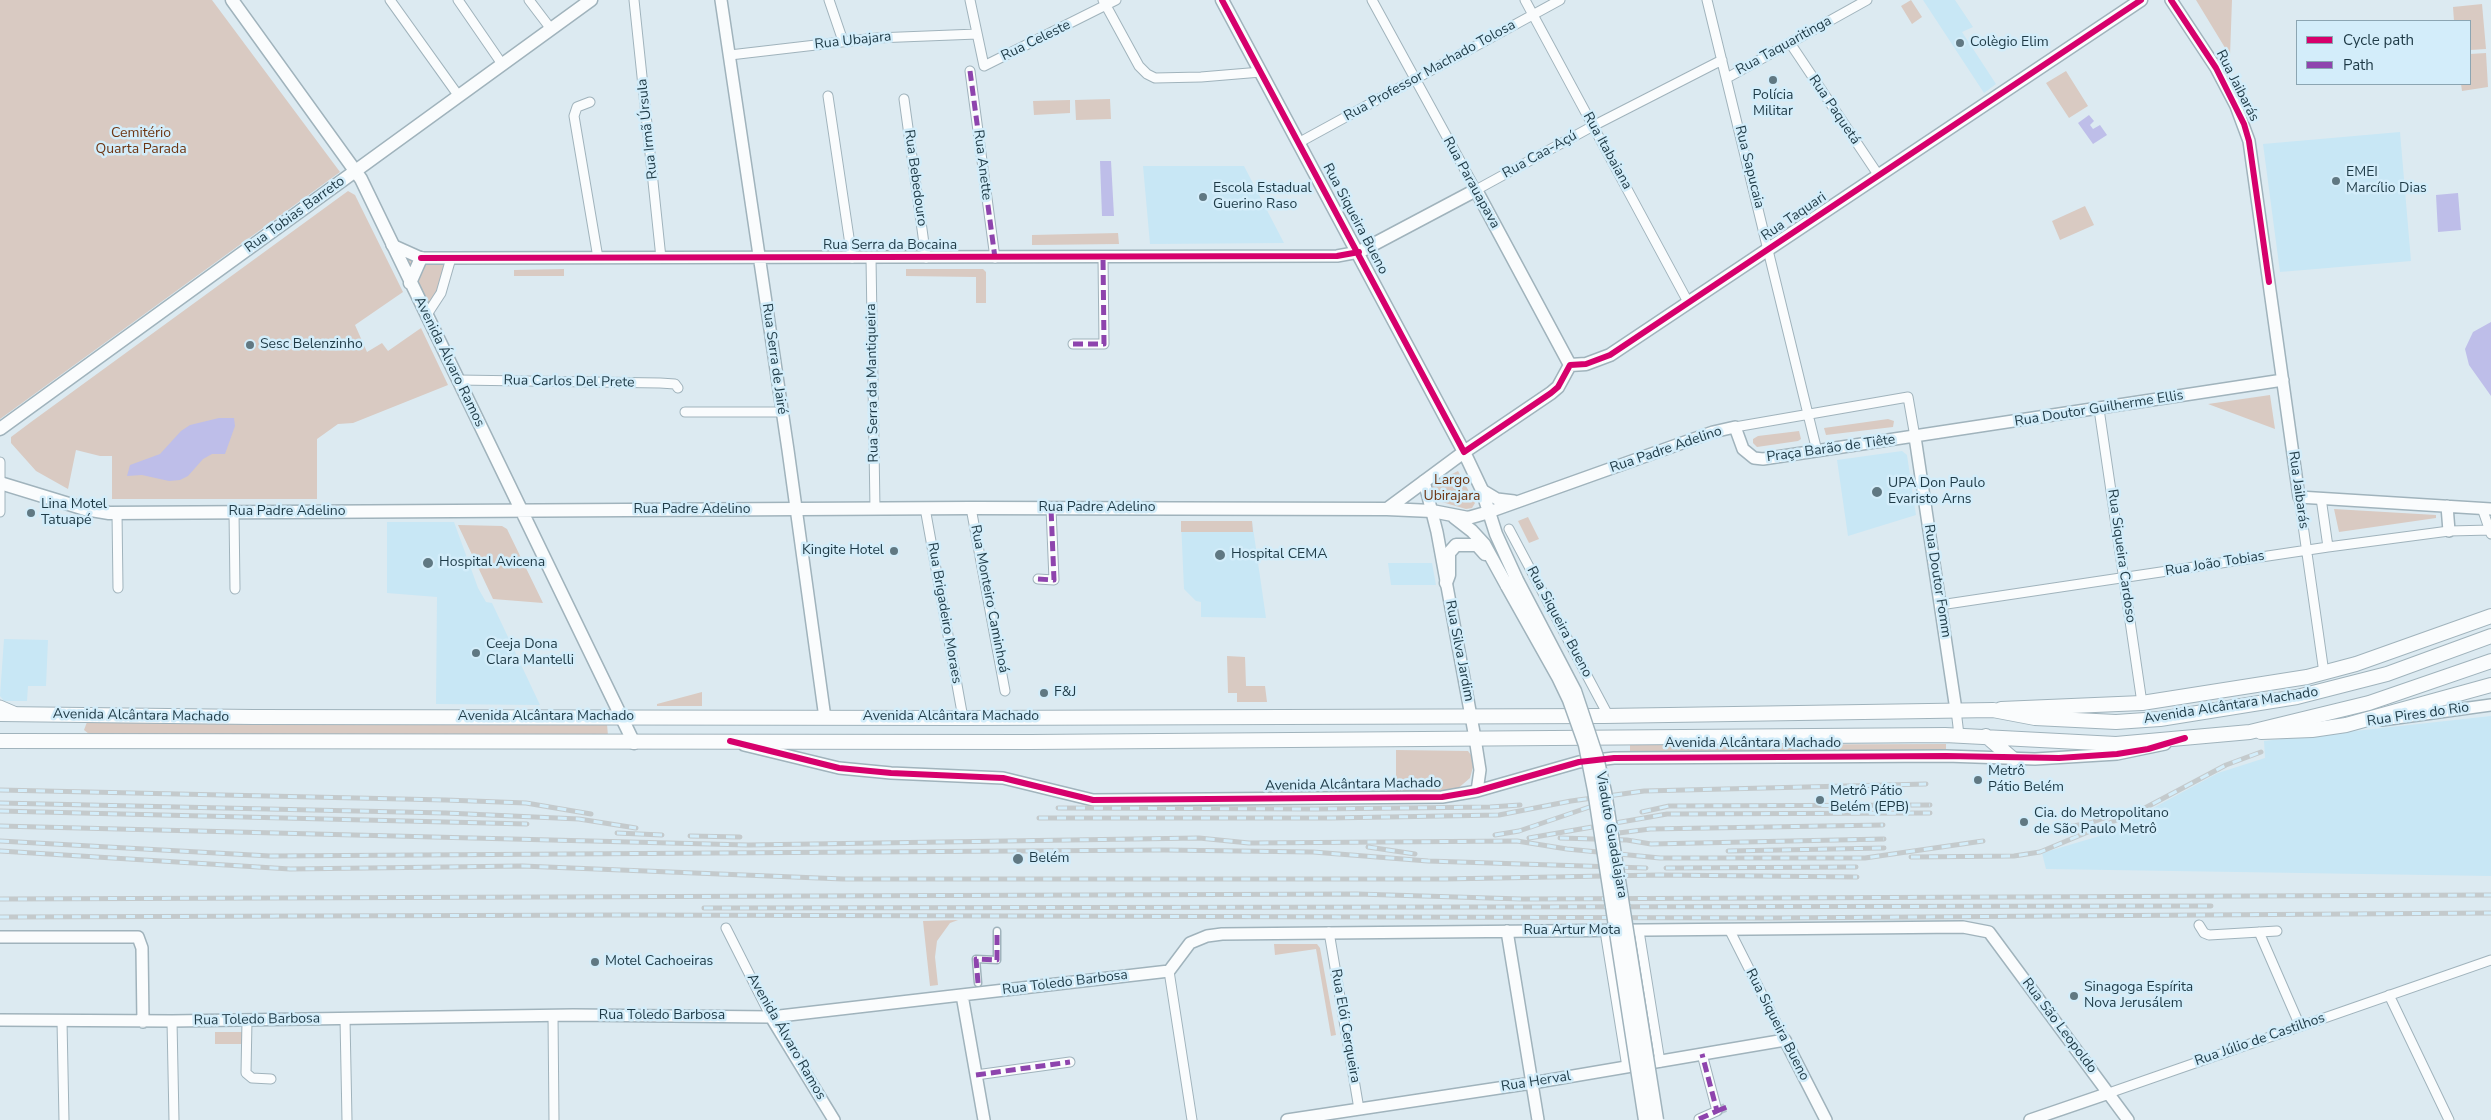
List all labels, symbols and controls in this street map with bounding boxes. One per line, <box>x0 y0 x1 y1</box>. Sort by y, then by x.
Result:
street label: Rua Taquaritinga <box>1733 13 1835 79</box>
street label: Rua Celeste <box>999 17 1073 65</box>
street label: Rua Professor Machado Tolosa <box>1341 17 1519 125</box>
legend <box>2296 20 2471 85</box>
street label: Rua Ubajara <box>814 29 892 53</box>
text: Cycle path <box>2343 30 2414 50</box>
place label: Colègio Elim <box>1970 35 2049 51</box>
marker: Colègio Elim <box>1954 37 1966 49</box>
street label: Rua Jaibarás <box>2212 47 2262 125</box>
text: Path <box>2343 55 2374 75</box>
street label: Rua Paquetá <box>1805 72 1863 148</box>
marker: Polícia Militar <box>1767 74 1779 86</box>
street label: Rua Irmã Úrsula <box>634 78 662 180</box>
place label: Polícia Militar <box>1753 88 1793 120</box>
street label: Rua Itabaiana <box>1579 109 1635 193</box>
street label: Rua Sapucaia <box>1731 124 1767 210</box>
park label: Cemitério Quarta Parada <box>95 126 187 158</box>
street label: Rua Caa-Açú <box>1500 128 1580 182</box>
street label: Rua Bebedouro <box>900 129 930 227</box>
street label: Rua Anette <box>969 129 995 201</box>
street label: Rua Parauapava <box>1439 134 1503 232</box>
street label: Rua Siqueira Bueno <box>1319 161 1391 277</box>
place label: EMEI Marcílio Dias <box>2346 165 2427 198</box>
street label: Rua Tobias Barreto <box>242 173 348 257</box>
marker: EMEI Marcílio Dias <box>2330 175 2342 187</box>
place label: Escola Estadual Guerino Raso <box>1213 181 1312 213</box>
street label: Rua Taquari <box>1758 189 1830 245</box>
marker: Escola Estadual Guerino Raso <box>1197 191 1209 203</box>
street label: Rua Serra da Bocaina <box>823 238 957 254</box>
street label: Avenida Álvaro Ramos <box>410 294 488 430</box>
street label: Rua Serra de Jairé <box>758 302 790 416</box>
street label: Rua Serra da Mantiqueira <box>863 303 883 463</box>
place label: Sesc Belenzinho <box>260 337 363 353</box>
marker: Sesc Belenzinho <box>244 339 256 351</box>
street label: Rua Carlos Del Prete <box>503 372 635 392</box>
street label: Rua Doutor Guilherme Ellis <box>2013 387 2185 431</box>
street label: Rua Padre Adelino <box>1608 423 1724 477</box>
street label: Praça Barão de Tiête <box>1766 432 1896 466</box>
street label: Rua Jaibarás <box>2284 450 2312 530</box>
park label: Largo Ubirajara <box>1423 473 1481 506</box>
place label: UPA Don Paulo Evaristo Arns <box>1888 476 1985 508</box>
marker: UPA Don Paulo Evaristo Arns <box>1870 485 1884 499</box>
street label: Rua Siqueira Cardoso <box>2103 488 2139 624</box>
place label: Lina Motel Tatuapé <box>41 497 107 530</box>
street label: Rua Padre Adelino <box>1038 500 1156 516</box>
street label: Rua Padre Adelino <box>633 502 751 518</box>
street label: Rua Padre Adelino <box>228 504 346 520</box>
marker: Lina Motel Tatuapé <box>25 507 37 519</box>
street label: Rua Monteiro Caminhoá <box>966 523 1012 675</box>
street label: Rua Doutor Fomm <box>1920 523 1954 639</box>
street label: Rua Brigadeiro Moraes <box>923 541 965 685</box>
place label: Kingite Hotel <box>802 543 884 559</box>
marker: Kingite Hotel <box>888 545 900 557</box>
place label: Hospital CEMA <box>1231 547 1327 563</box>
marker: Hospital CEMA <box>1213 548 1227 562</box>
street label: Rua João Tobias <box>2164 548 2266 580</box>
place label: Hospital Avicena <box>439 555 545 571</box>
marker: Hospital Avicena <box>421 556 435 570</box>
street label: Rua Siqueira Bueno <box>1523 564 1595 680</box>
street label: Rua Silva Jardim <box>1441 599 1477 703</box>
place label: Ceeja Dona Clara Mantelli <box>486 637 574 670</box>
marker: Ceeja Dona Clara Mantelli <box>470 647 482 659</box>
street label: Avenida Alcântara Machado <box>2143 684 2319 728</box>
place label: F&J <box>1054 685 1076 701</box>
marker: F&J <box>1038 687 1050 699</box>
street label: Rua Pires do Rio <box>2366 700 2470 730</box>
street label: Avenida Alcântara Machado <box>53 706 229 726</box>
street label: Avenida Alcântara Machado <box>458 709 634 725</box>
street label: Avenida Alcântara Machado <box>863 709 1039 725</box>
street label: Avenida Alcântara Machado <box>1665 736 1841 752</box>
place label: Metrô Pátio Belém <box>1988 764 2064 796</box>
street label: Viaduto Guadalajara <box>1592 770 1630 900</box>
marker: Metrô Pátio Belém <box>1972 774 1984 786</box>
street label: Avenida Alcântara Machado <box>1265 775 1441 795</box>
place label: Metrô Pátio Belém (EPB) <box>1830 784 1909 816</box>
marker: Metrô Pátio Belém (EPB) <box>1814 794 1826 806</box>
place label: Cia. do Metropolitano de São Paulo Metrô <box>2034 806 2169 839</box>
marker: Cia. do Metropolitano de São Paulo Metrô <box>2018 816 2030 828</box>
place label: Belém <box>1029 851 1069 867</box>
marker: Belém <box>1011 852 1025 866</box>
street label: Rua Artur Mota <box>1523 923 1621 939</box>
place label: Motel Cachoeiras <box>605 954 713 970</box>
marker: Motel Cachoeiras <box>589 956 601 968</box>
street label: Rua Siqueira Bueno <box>1742 966 1812 1084</box>
street label: Rua Toledo Barbosa <box>1001 967 1129 999</box>
street label: Rua Elói Cerqueira <box>1327 968 1363 1084</box>
street label: Avenida Álvaro Ramos <box>743 971 829 1103</box>
street label: Rua São Leopoldo <box>2018 975 2100 1077</box>
place label: Sinagoga Espírita Nova Jerusálem <box>2084 980 2193 1012</box>
marker: Sinagoga Espírita Nova Jerusálem <box>2068 990 2080 1002</box>
street label: Rua Toledo Barbosa <box>599 1008 725 1024</box>
street label: Rua Toledo Barbosa <box>194 1010 320 1030</box>
street label: Rua Júlio de Castilhos <box>2193 1010 2327 1070</box>
street label: Rua Herval <box>1500 1068 1572 1096</box>

